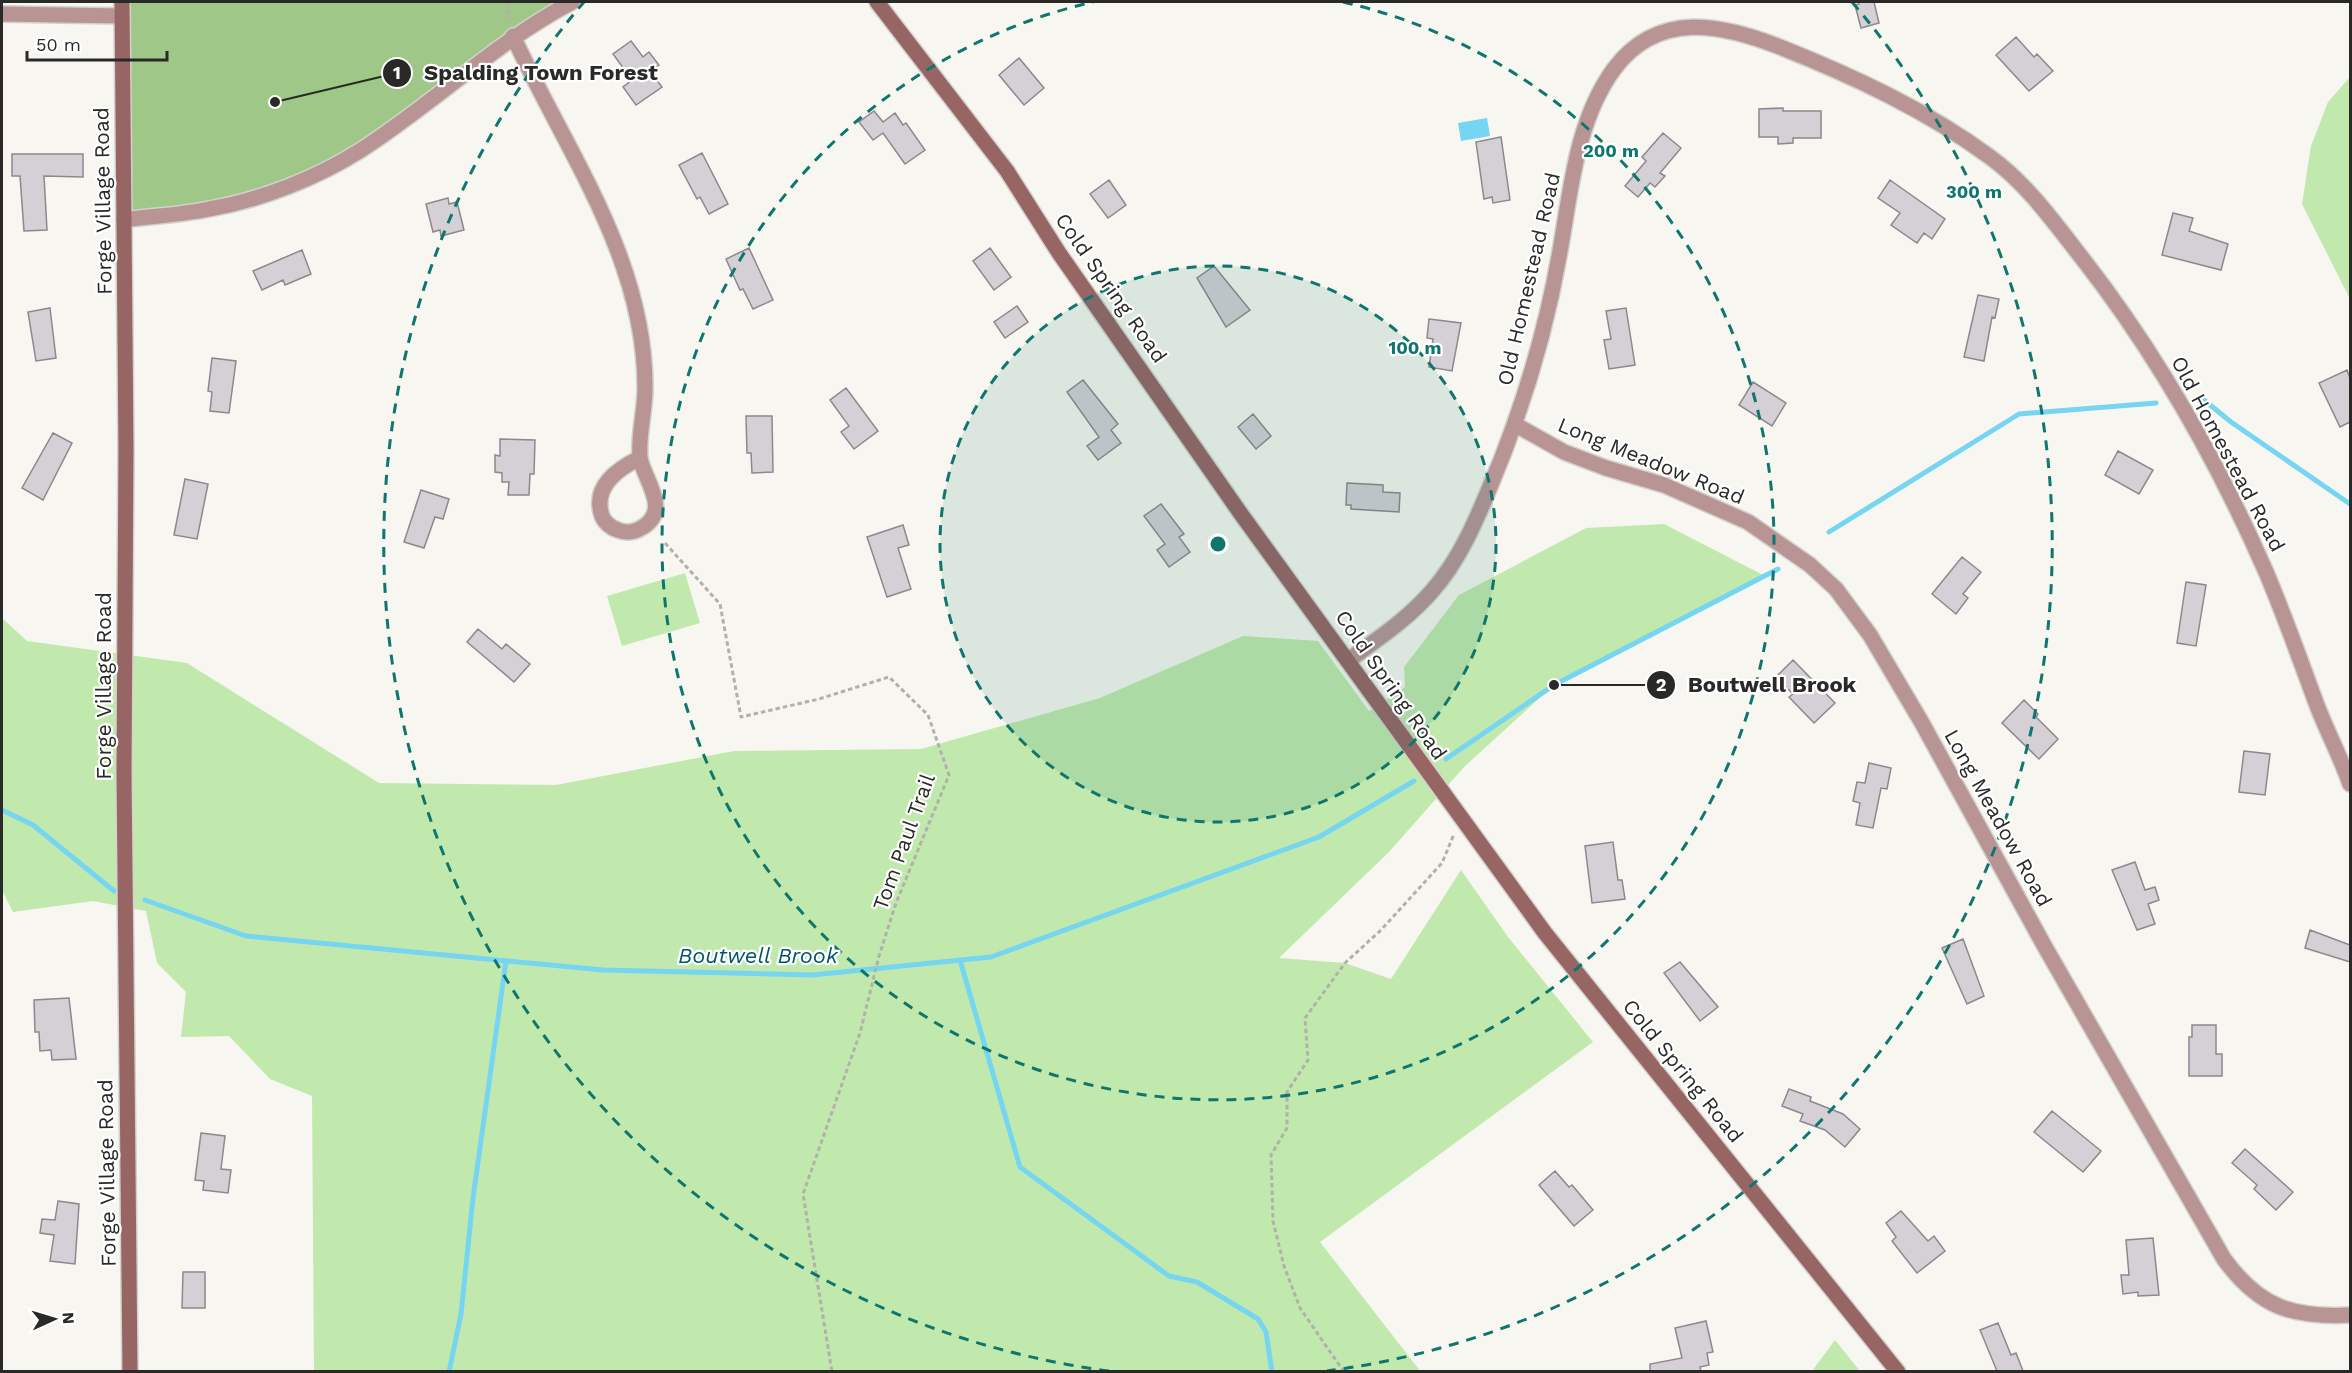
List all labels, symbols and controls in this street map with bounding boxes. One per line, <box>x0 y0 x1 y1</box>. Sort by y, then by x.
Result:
scale bar <box>27 24 166 62</box>
text: 50 m <box>36 34 81 55</box>
callout: Spalding Town Forest <box>382 53 670 93</box>
text: Spalding Town Forest <box>424 60 658 85</box>
text: 1 <box>393 62 401 83</box>
street label: Forge Village Road <box>88 107 117 295</box>
text: 200 m <box>1583 140 1639 161</box>
street label: Old Homestead Road <box>1492 170 1565 388</box>
text: 300 m <box>1946 181 2002 202</box>
street label: Cold Spring Road <box>1050 208 1172 367</box>
text: 100 m <box>1388 337 1442 358</box>
street label: Old Homestead Road <box>2166 352 2291 556</box>
street label: Long Meadow Road <box>1554 412 1748 509</box>
centre of rings <box>1208 534 1228 554</box>
street label: Forge Village Road <box>91 592 116 780</box>
street label: Cold Spring Road <box>1330 605 1452 764</box>
callout: Boutwell Brook <box>1646 665 1869 705</box>
text: Boutwell Brook <box>1688 672 1857 697</box>
text: 2 <box>1656 674 1666 695</box>
street label: Long Meadow Road <box>1939 725 2058 911</box>
street label: Tom Paul Trail <box>867 770 940 914</box>
water label: Boutwell Brook <box>678 943 839 968</box>
street label: Cold Spring Road <box>1618 994 1749 1147</box>
street label: Forge Village Road <box>92 1079 121 1267</box>
north arrow <box>24 1289 84 1349</box>
text: N <box>59 1311 78 1325</box>

